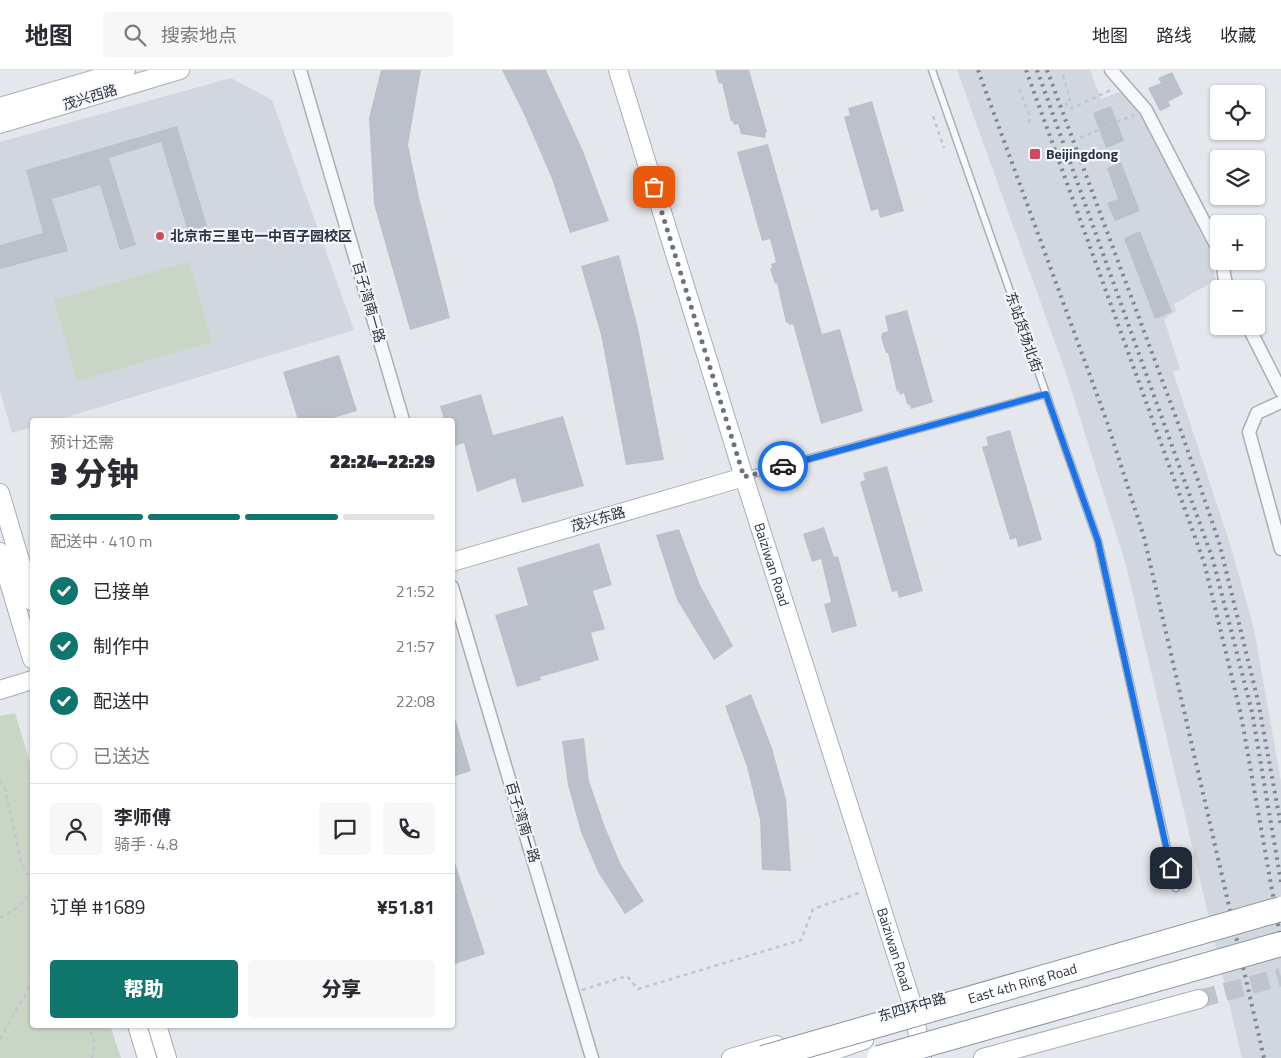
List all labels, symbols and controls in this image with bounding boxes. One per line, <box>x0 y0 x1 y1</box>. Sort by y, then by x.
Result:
search box <box>103 12 453 57</box>
text: 地图 <box>25 17 73 53</box>
text: 搜索地点 <box>161 20 237 49</box>
icon: search <box>121 21 149 49</box>
text: 地图 <box>1092 22 1128 49</box>
text: 路线 <box>1156 22 1192 49</box>
text: 收藏 <box>1220 22 1256 49</box>
street label: 茂兴西路 <box>60 78 120 115</box>
map controls <box>1210 85 1265 335</box>
button: locate <box>1210 85 1265 140</box>
place label: Beijingdong <box>1046 143 1119 164</box>
marker: Beijingdong <box>1028 147 1042 161</box>
button: layers <box>1210 150 1265 205</box>
pin <box>633 166 675 208</box>
icon: bag <box>640 173 668 201</box>
button: + <box>1210 215 1265 270</box>
place label: 北京市三里屯一中百子园校区 <box>170 225 352 246</box>
marker: 北京市三里屯一中百子园校区 <box>154 230 166 242</box>
street label: 百子湾南一路 <box>348 259 391 345</box>
button: − <box>1210 280 1265 335</box>
street label: 东站货场北街 <box>1001 289 1048 375</box>
text: 预计还需 <box>50 430 114 454</box>
courier <box>758 441 808 491</box>
text: 22:24–22:29 <box>330 446 435 475</box>
text: 3 分钟 <box>50 449 138 497</box>
icon: car <box>769 452 797 480</box>
street label: 茂兴东路 <box>568 501 628 536</box>
street label: Baiziwan Road <box>749 520 796 609</box>
text: 配送中 · 410 m <box>50 529 152 553</box>
text: 已接单 <box>93 576 150 605</box>
icon: check <box>50 577 78 605</box>
text: 21:52 <box>396 579 435 603</box>
text: 制作中 <box>93 631 150 660</box>
icon: check <box>50 632 78 660</box>
text: 21:57 <box>396 634 435 658</box>
text: 配送中 <box>93 686 150 715</box>
icon: check <box>50 687 78 715</box>
text: 22:08 <box>396 689 435 713</box>
text: 已送达 <box>93 741 150 770</box>
street label: 百子湾南一路 <box>501 779 546 865</box>
text: 李师傅 <box>114 802 171 831</box>
button: person <box>50 803 102 855</box>
button: chat <box>319 803 371 855</box>
button: phone <box>383 803 435 855</box>
text: 骑手 · 4.8 <box>114 832 178 856</box>
pin <box>1150 847 1192 889</box>
icon: home <box>1157 854 1185 882</box>
text: 订单 #1689 <box>50 892 145 921</box>
text: ¥51.81 <box>377 892 435 921</box>
street label: Baiziwan Road <box>872 905 918 994</box>
street label: East 4th Ring Road <box>965 957 1079 1009</box>
button: 帮助 <box>50 960 238 1018</box>
button: 分享 <box>248 960 435 1018</box>
street label: 东四环中路 <box>875 987 948 1026</box>

